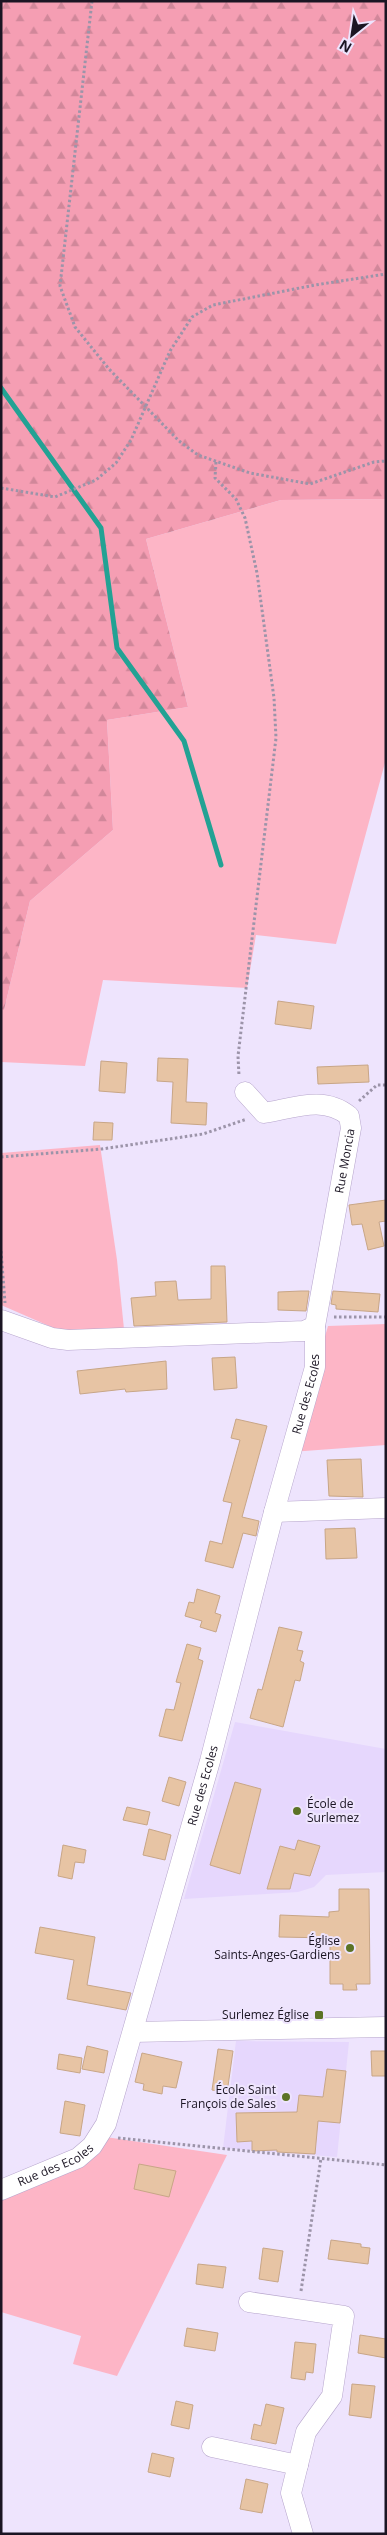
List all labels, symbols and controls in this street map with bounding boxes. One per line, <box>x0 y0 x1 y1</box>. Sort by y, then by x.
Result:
north arrow <box>327 10 377 60</box>
text: N <box>336 36 355 58</box>
street label: Rue Moncia <box>330 1127 359 1195</box>
street label: Rue des Ecoles <box>287 1354 323 1436</box>
street label: Rue des Ecoles <box>183 1743 222 1827</box>
place label: École de Surlemez <box>307 1795 359 1826</box>
marker: École de Surlemez <box>291 1805 303 1817</box>
place label: Église Saints-Anges-Gardiens <box>214 1932 340 1963</box>
marker: Église Saints-Anges-Gardiens <box>344 1942 356 1954</box>
place label: Surlemez Église <box>222 2006 309 2023</box>
marker: Surlemez Église <box>313 2009 325 2021</box>
place label: École Saint François de Sales <box>180 2081 276 2112</box>
marker: École Saint François de Sales <box>280 2091 292 2103</box>
street label: Rue des Ecoles <box>15 2139 97 2190</box>

